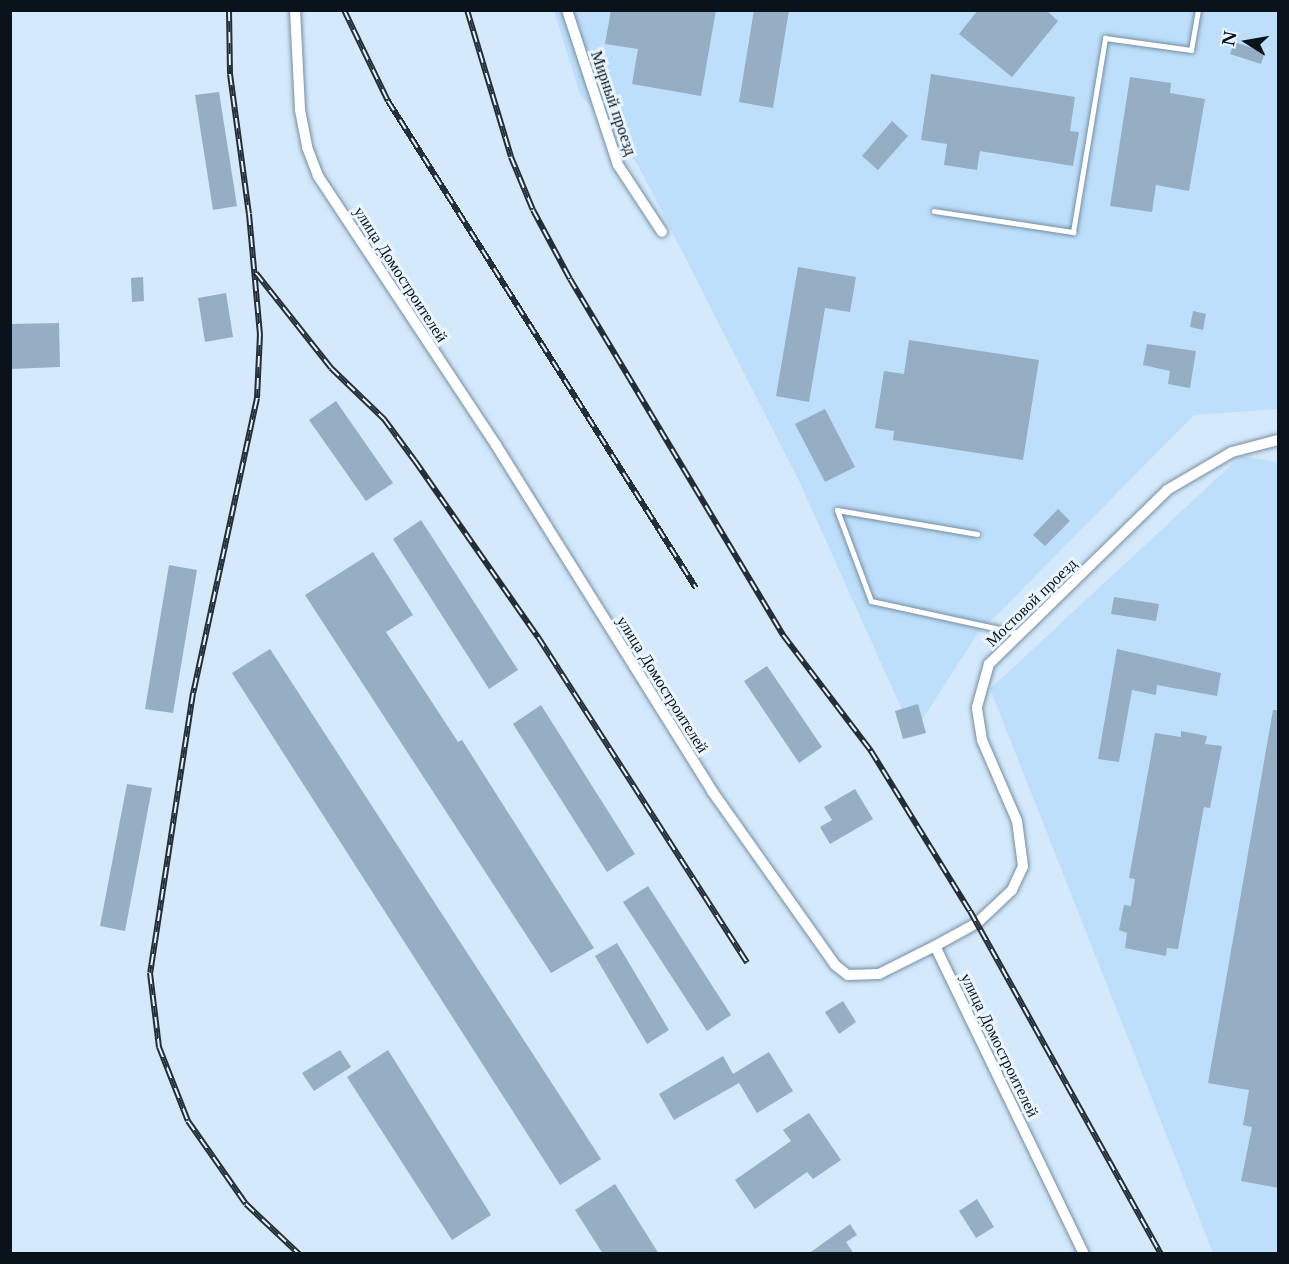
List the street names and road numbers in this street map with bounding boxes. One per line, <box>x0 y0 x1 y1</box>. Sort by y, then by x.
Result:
street label: Мирный проезд <box>587 48 641 158</box>
street label: улица Домостроителей <box>350 203 452 345</box>
street label: Мостовой проезд <box>982 554 1080 650</box>
street label: улица Домостроителей <box>613 612 713 756</box>
street label: улица Домостроителей <box>957 970 1043 1120</box>

